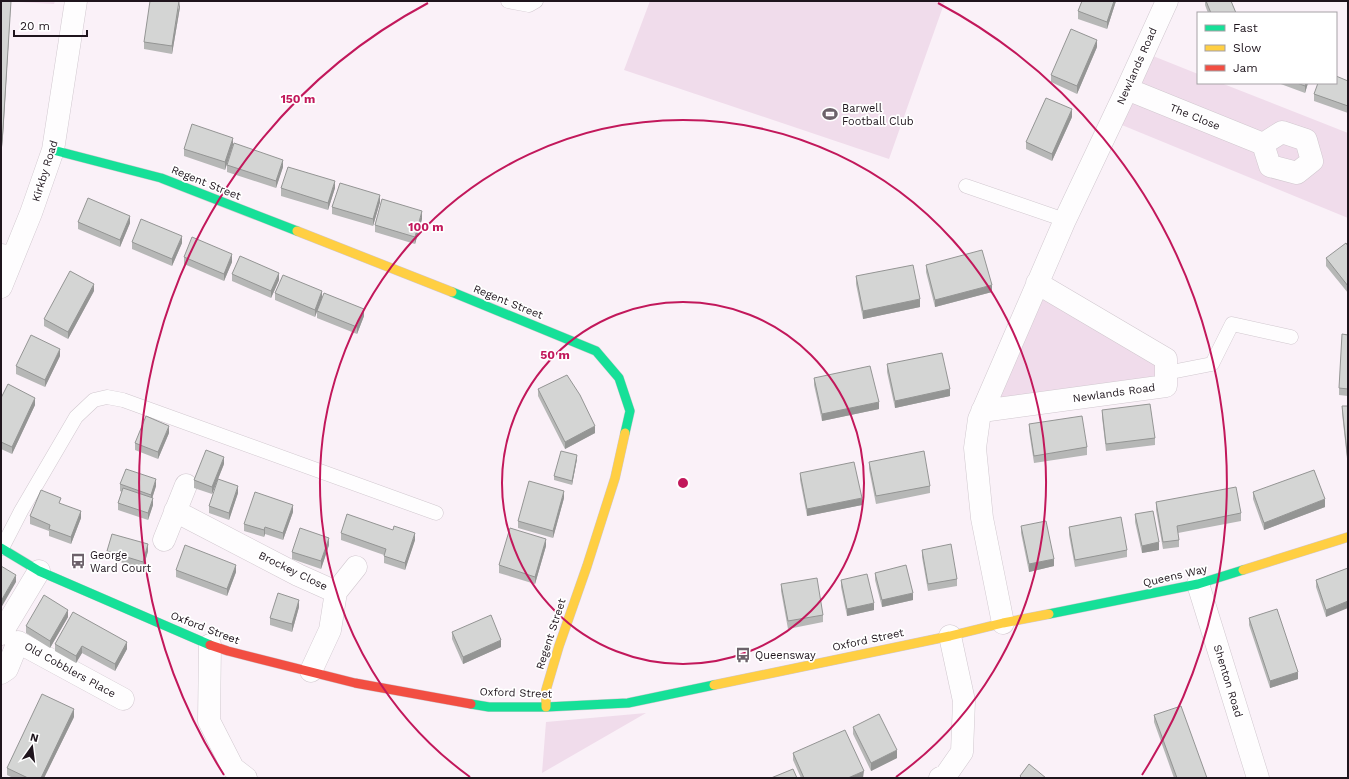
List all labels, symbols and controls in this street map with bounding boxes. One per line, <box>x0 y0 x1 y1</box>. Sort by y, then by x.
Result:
scale bar <box>14 12 87 38</box>
legend <box>1197 12 1337 84</box>
text: 20 m <box>20 19 50 33</box>
text: Fast <box>1233 21 1258 35</box>
street label: Newlands Road <box>1114 25 1160 107</box>
text: Slow <box>1233 41 1261 55</box>
text: Jam <box>1233 61 1258 75</box>
text: 150 m <box>281 92 315 106</box>
street label: The Close <box>1168 101 1222 133</box>
place label: Barwell Football Club <box>842 102 914 128</box>
sports icon: Barwell Football Club <box>821 105 839 123</box>
street label: Kirkby Road <box>29 139 61 203</box>
street label: Regent Street <box>169 163 243 203</box>
text: 100 m <box>408 220 444 234</box>
street label: Regent Street <box>471 282 545 322</box>
text: 50 m <box>540 348 570 362</box>
street label: Newlands Road <box>1072 381 1156 405</box>
centre of rings <box>676 476 690 490</box>
place label: George Ward Court <box>90 549 151 575</box>
street label: Brockey Close <box>256 549 330 593</box>
bus stop icon: George Ward Court <box>69 552 87 570</box>
street label: Queens Way <box>1142 562 1209 590</box>
street label: Regent Street <box>533 596 569 671</box>
street label: Oxford Street <box>169 609 242 647</box>
street label: Oxford Street <box>831 626 905 654</box>
street label: Old Cobblers Place <box>22 639 118 701</box>
street label: Shenton Road <box>1211 643 1245 719</box>
bus stop icon: Queensway <box>734 646 752 664</box>
place label: Queensway <box>755 649 816 662</box>
street label: Oxford Street <box>479 685 553 701</box>
north arrow <box>12 727 52 767</box>
text: N <box>29 730 40 745</box>

